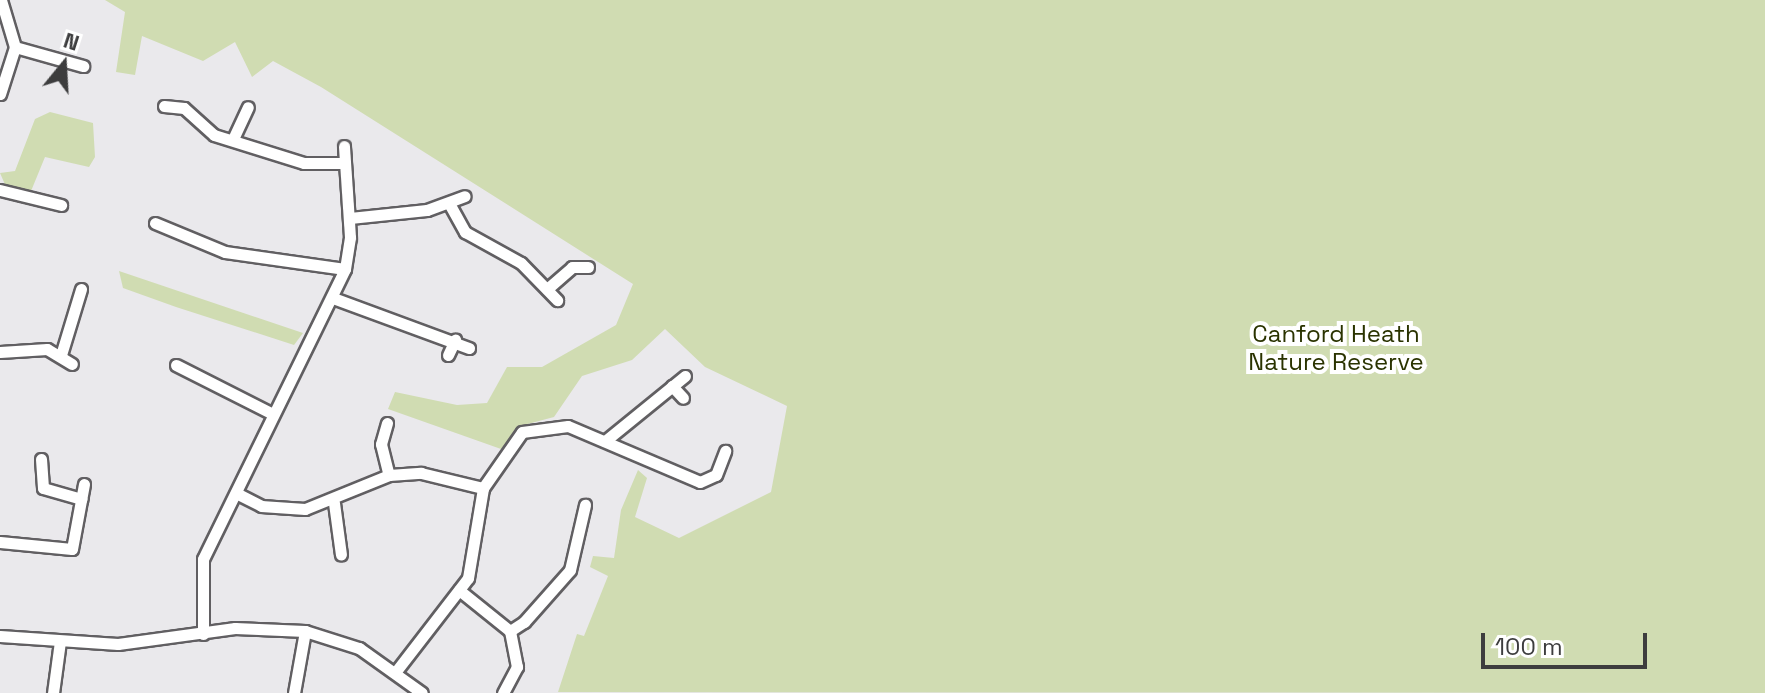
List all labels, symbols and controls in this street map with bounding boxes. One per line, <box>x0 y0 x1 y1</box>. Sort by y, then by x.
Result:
north arrow <box>24 24 104 104</box>
text: N <box>60 26 83 57</box>
park label: Canford Heath Nature Reserve <box>1248 320 1424 376</box>
scale bar <box>1485 617 1651 667</box>
text: 100 m <box>1495 631 1563 662</box>

